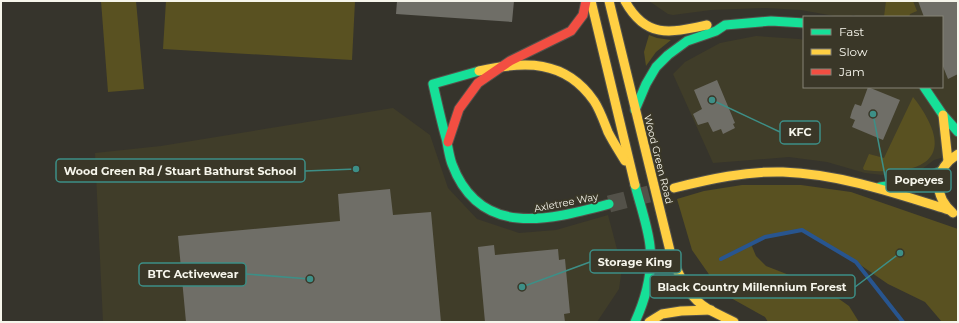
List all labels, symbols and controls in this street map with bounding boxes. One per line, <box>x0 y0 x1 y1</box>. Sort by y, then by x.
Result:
legend <box>803 16 943 88</box>
text: Fast <box>839 24 864 39</box>
text: Slow <box>839 44 868 59</box>
text: Jam <box>838 64 865 79</box>
street label: Wood Green Road <box>641 113 676 205</box>
callout: KFC <box>780 121 820 144</box>
text: KFC <box>788 125 812 139</box>
callout: Wood Green Rd / Stuart Bathurst School <box>56 159 305 182</box>
text: Wood Green Rd / Stuart Bathurst School <box>64 164 296 178</box>
callout: Popeyes <box>886 169 951 192</box>
text: Popeyes <box>895 173 944 187</box>
street label: Axletree Way <box>533 190 600 215</box>
callout: Storage King <box>590 250 681 273</box>
text: Storage King <box>598 255 672 269</box>
callout: BTC Activewear <box>139 263 246 286</box>
text: BTC Activewear <box>148 267 239 281</box>
callout: Black Country Millennium Forest <box>650 275 855 298</box>
text: Black Country Millennium Forest <box>657 280 847 294</box>

